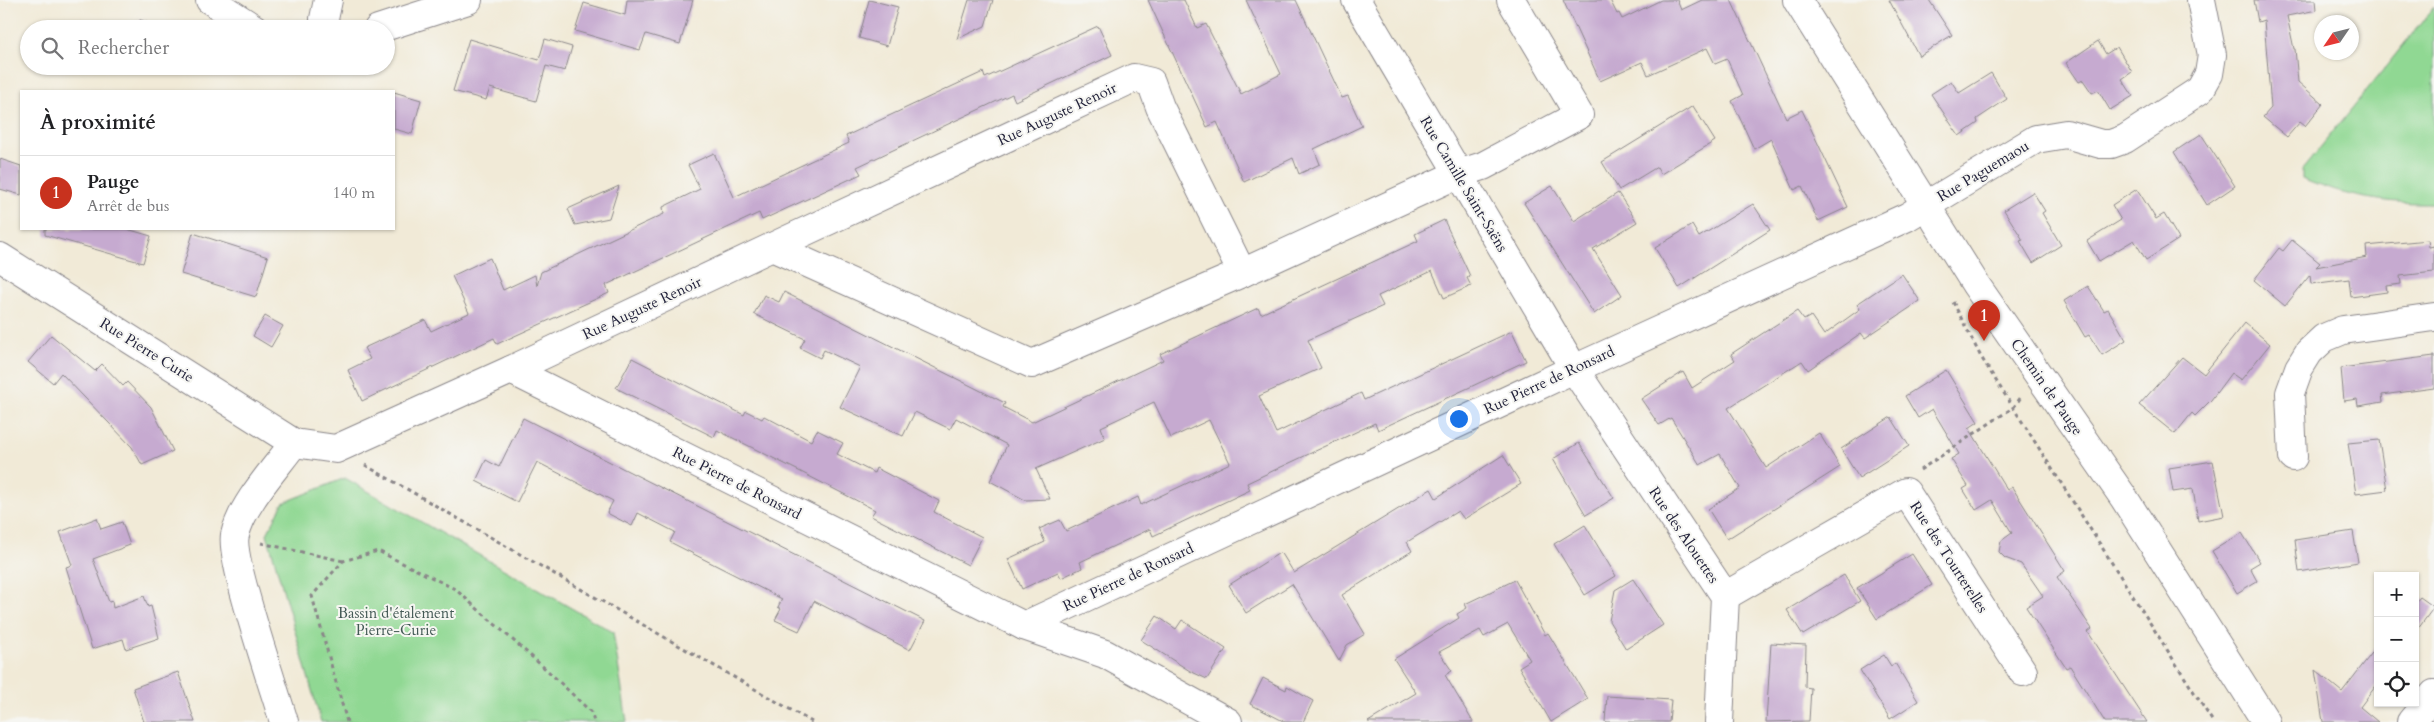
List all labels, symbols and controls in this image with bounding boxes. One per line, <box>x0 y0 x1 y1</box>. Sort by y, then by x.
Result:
north arrow <box>2314 15 2359 60</box>
search box <box>20 20 395 75</box>
icon: search <box>38 34 66 62</box>
text: Rechercher <box>78 35 169 61</box>
street label: Rue Auguste Renoir <box>994 77 1120 150</box>
text: À proximité <box>40 108 156 137</box>
street label: Rue Camille Saint-Saëns <box>1415 112 1513 256</box>
street label: Rue Paguemaou <box>1933 136 2033 206</box>
text: Pauge <box>87 169 139 195</box>
text: 1 <box>52 182 60 204</box>
text: 140 m <box>333 182 375 204</box>
text: Arrêt de bus <box>87 195 169 217</box>
street label: Rue Auguste Renoir <box>579 271 705 344</box>
pin: 1 <box>1968 300 2000 341</box>
street label: Rue Pierre Curie <box>96 313 198 387</box>
street label: Chemin de Pauge <box>2006 335 2088 439</box>
street label: Rue Pierre de Ronsard <box>1480 341 1618 419</box>
your location <box>1446 406 1472 432</box>
street label: Rue Pierre de Ronsard <box>669 442 805 524</box>
street label: Rue des Alouettes <box>1644 483 1724 587</box>
street label: Rue des Tourterelles <box>1905 497 1993 617</box>
street label: Rue Pierre de Ronsard <box>1059 538 1197 616</box>
map controls <box>2374 572 2419 707</box>
button: + <box>2374 572 2419 617</box>
park label: Bassin d'étalement Pierre-Curie <box>338 603 454 640</box>
button: − <box>2374 617 2419 662</box>
button: locate <box>2374 662 2419 707</box>

